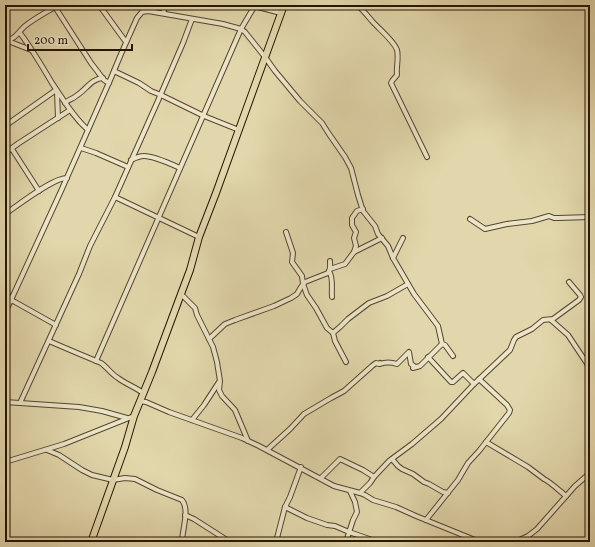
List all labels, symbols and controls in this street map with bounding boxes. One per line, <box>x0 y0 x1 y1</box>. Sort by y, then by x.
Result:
scale bar <box>28 26 132 52</box>
text: 200 m <box>34 33 68 49</box>

